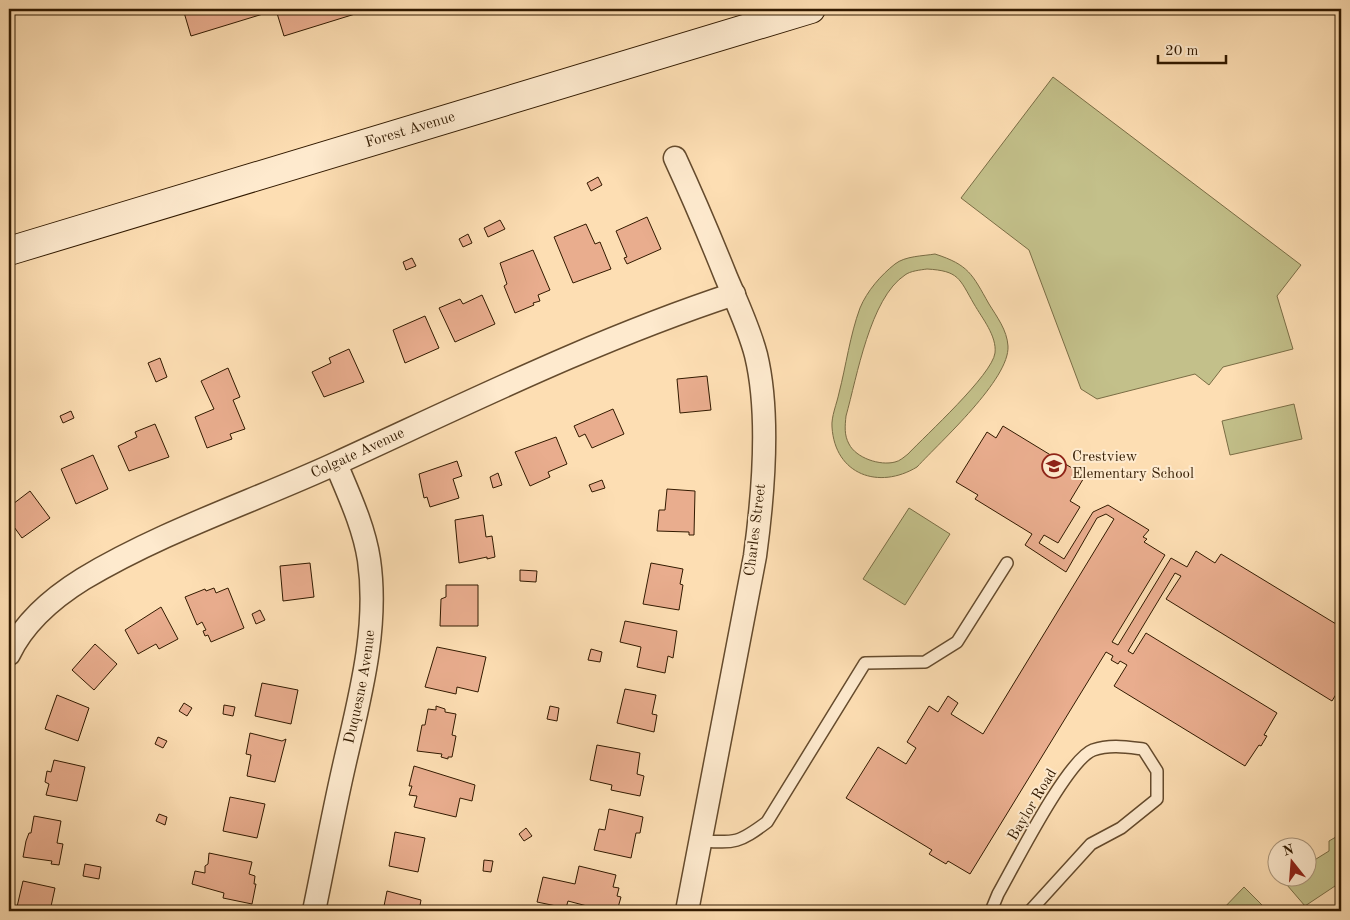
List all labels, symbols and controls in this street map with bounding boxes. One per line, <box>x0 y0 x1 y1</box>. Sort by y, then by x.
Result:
scale bar <box>1158 32 1225 64</box>
text: 20 m <box>1165 44 1199 59</box>
street label: Forest Avenue <box>363 109 457 151</box>
street label: Colgate Avenue <box>309 425 407 481</box>
place label: Crestview Elementary School <box>1072 450 1194 482</box>
school or university icon: Crestview Elementary School <box>1041 453 1067 479</box>
street label: Charles Street <box>743 483 769 577</box>
street label: Duquesne Avenue <box>342 629 378 745</box>
street label: Baylor Road <box>1006 766 1060 843</box>
north arrow <box>1268 838 1318 888</box>
text: N <box>1281 842 1296 859</box>

